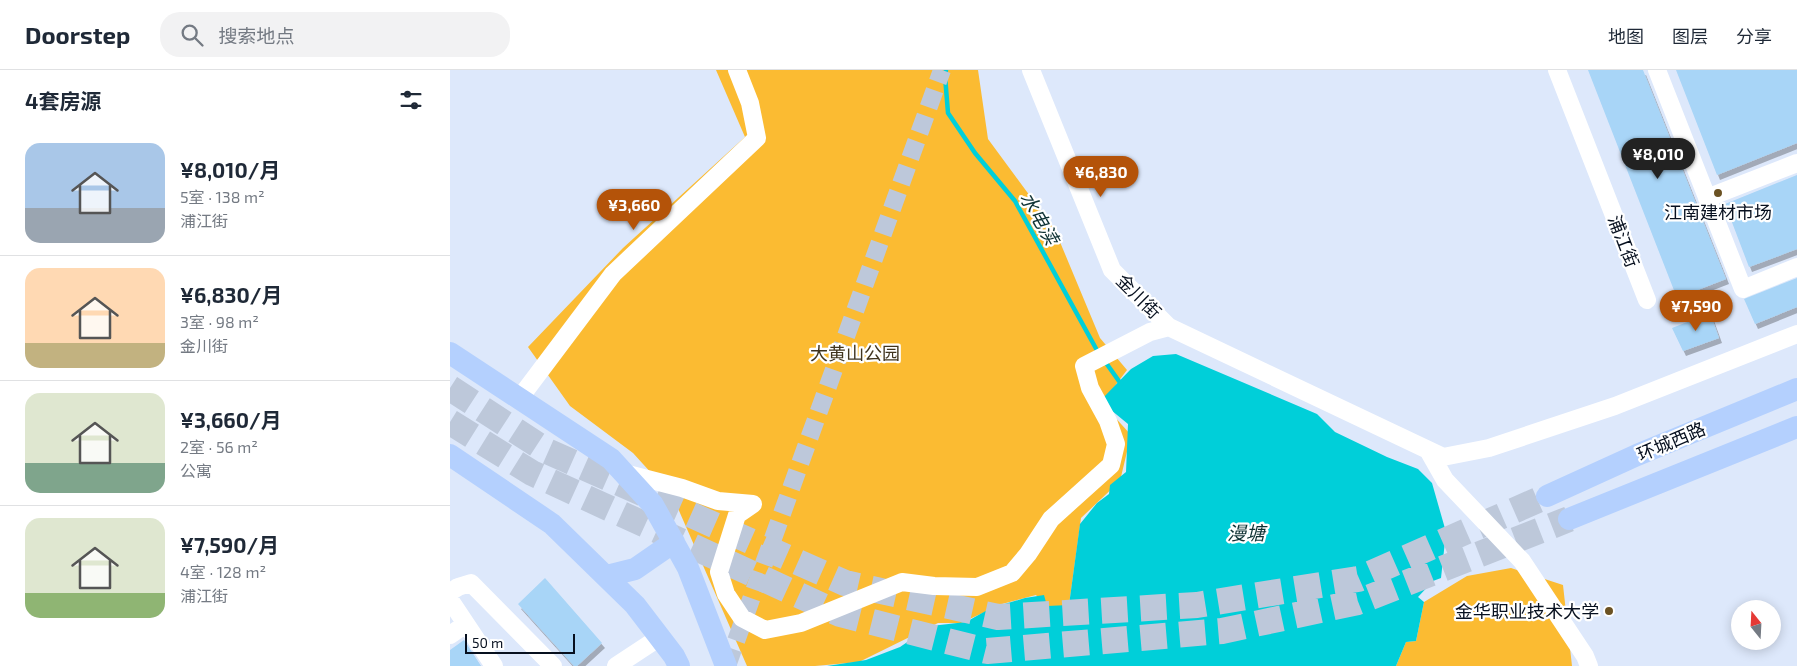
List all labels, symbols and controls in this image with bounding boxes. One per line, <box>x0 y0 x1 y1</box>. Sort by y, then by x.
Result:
search box <box>160 12 510 57</box>
text: Doorstep <box>25 20 130 49</box>
icon: search <box>178 21 206 49</box>
text: 搜索地点 <box>218 24 295 47</box>
text: 地图 <box>1608 25 1644 47</box>
text: 图层 <box>1672 25 1708 47</box>
text: 分享 <box>1736 25 1772 47</box>
icon: filters <box>397 86 425 114</box>
text: 4套房源 <box>25 88 101 113</box>
pin: ¥8,010 <box>1617 138 1699 180</box>
text: ¥8,010 <box>1632 144 1684 163</box>
pin: ¥6,830 <box>1060 156 1142 198</box>
text: ¥8,010/月 <box>180 157 280 182</box>
text: ¥6,830 <box>1074 162 1128 181</box>
icon: home <box>65 163 125 223</box>
text: 5室 · 138 m² <box>180 187 265 206</box>
marker: 江南建材市场 <box>1712 187 1724 199</box>
water label: 水电渎 <box>1016 188 1065 250</box>
pin: ¥3,660 <box>593 189 675 231</box>
text: ¥3,660 <box>608 195 660 214</box>
place label: 江南建材市场 <box>1664 201 1772 223</box>
text: 浦江街 <box>180 211 228 230</box>
street label: 浦江街 <box>1604 212 1644 270</box>
street label: 金川街 <box>1112 269 1166 323</box>
text: ¥6,830/月 <box>180 282 282 307</box>
icon: home <box>65 288 125 348</box>
pin: ¥7,590 <box>1655 290 1737 332</box>
text: ¥7,590 <box>1671 296 1721 315</box>
text: 3室 · 98 m² <box>180 312 259 331</box>
text: 金川街 <box>180 336 228 355</box>
park label: 大黄山公园 <box>810 342 900 364</box>
text: ¥3,660/月 <box>180 407 282 432</box>
icon: home <box>65 413 125 473</box>
street label: 环城西路 <box>1634 417 1708 465</box>
text: 2室 · 56 m² <box>180 437 258 456</box>
text: 公寓 <box>180 461 212 480</box>
water label: 漫塘 <box>1227 521 1268 544</box>
text: ¥7,590/月 <box>180 532 279 557</box>
icon: home <box>65 538 125 598</box>
text: 4室 · 128 m² <box>180 562 266 581</box>
text: 浦江街 <box>180 586 228 605</box>
place label: 金华职业技术大学 <box>1455 600 1599 622</box>
north arrow <box>1731 600 1781 650</box>
map controls <box>1731 600 1781 650</box>
marker: 金华职业技术大学 <box>1603 605 1615 617</box>
scale bar <box>465 631 575 654</box>
text: 50 m <box>472 634 503 651</box>

